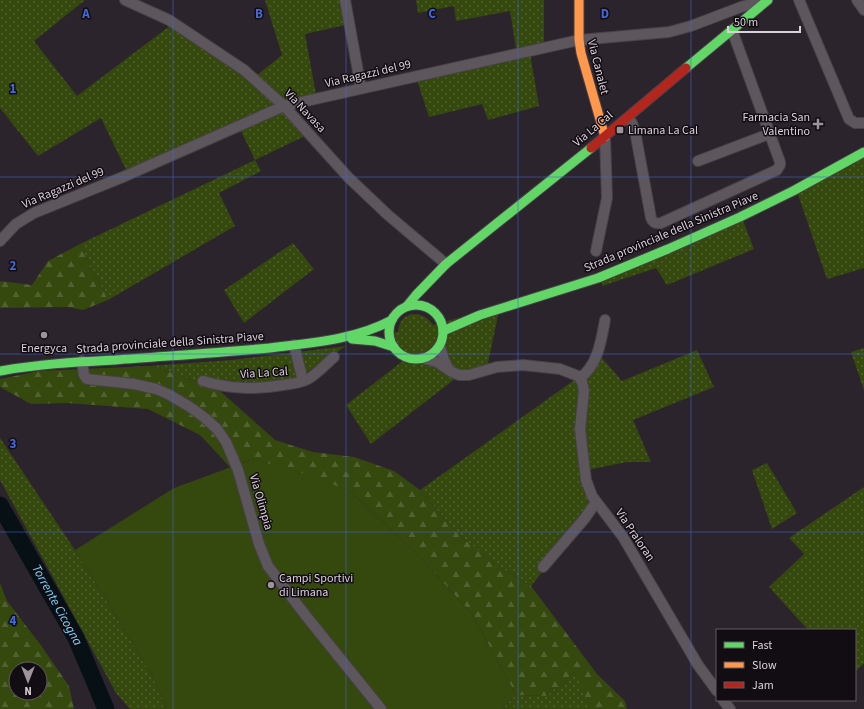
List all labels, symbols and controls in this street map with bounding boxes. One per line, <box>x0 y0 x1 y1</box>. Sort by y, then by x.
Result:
text: A <box>81 5 90 23</box>
text: B <box>255 5 263 23</box>
text: C <box>428 5 436 23</box>
text: D <box>601 5 609 23</box>
scale bar <box>728 8 800 34</box>
text: 50 m <box>734 14 758 31</box>
street label: Via Canalet <box>583 38 613 96</box>
street label: Via Ragazzi del 99 <box>323 56 413 92</box>
text: 1 <box>10 80 17 98</box>
street label: Via Navasa <box>280 85 330 137</box>
street label: Via La Cal <box>569 107 617 151</box>
place label: Farmacia San Valentino <box>742 109 810 140</box>
marker: Farmacia San Valentino <box>813 119 823 129</box>
place label: Limana La Cal <box>628 122 698 139</box>
marker: Limana La Cal <box>615 125 625 135</box>
street label: Via Ragazzi del 99 <box>19 163 107 213</box>
street label: Strada provinciale della Sinistra Piave <box>581 187 761 277</box>
text: 2 <box>10 257 17 275</box>
street label: Strada provinciale della Sinistra Piave <box>76 328 264 358</box>
marker: Energyca <box>39 330 49 340</box>
place label: Energyca <box>21 340 67 357</box>
street label: Via La Cal <box>240 363 288 383</box>
text: 3 <box>10 435 17 453</box>
street label: Via Olimpia <box>245 472 277 532</box>
street label: Via Praloran <box>611 505 659 565</box>
water label: Torrente Cicogna <box>27 561 87 649</box>
place label: Campi Sportivi di Limana <box>279 570 353 601</box>
marker: Campi Sportivi di Limana <box>266 580 276 590</box>
text: 4 <box>10 612 17 630</box>
legend <box>716 629 856 701</box>
text: Fast <box>752 637 772 654</box>
text: Slow <box>752 657 777 674</box>
north arrow <box>8 661 48 701</box>
text: Jam <box>752 677 774 694</box>
text: N <box>24 683 32 698</box>

